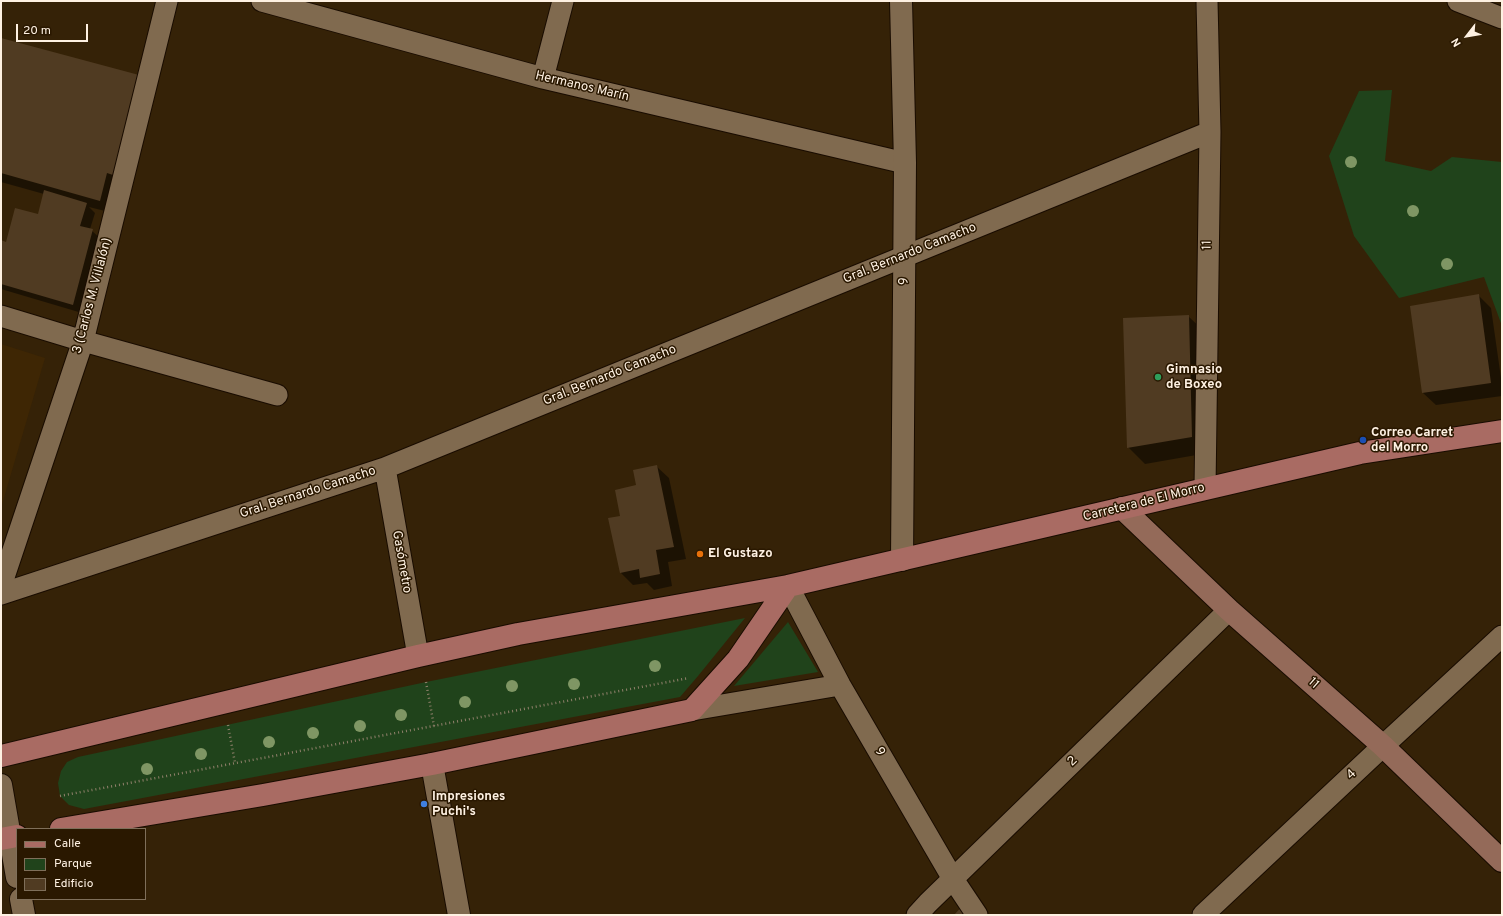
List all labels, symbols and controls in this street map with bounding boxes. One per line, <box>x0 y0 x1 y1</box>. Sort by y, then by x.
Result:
scale bar <box>18 16 90 42</box>
north arrow <box>1447 16 1487 56</box>
text: 20 m <box>23 23 51 39</box>
text: N <box>1449 35 1465 49</box>
street label: Hermanos Marín <box>534 69 630 105</box>
street label: Gral. Bernardo Camacho <box>841 220 979 288</box>
street label: 3 (Carlos M. Villalón) <box>70 236 116 356</box>
street label: 11 <box>1200 240 1216 250</box>
street label: 9 <box>896 277 912 285</box>
street label: Gral. Bernardo Camacho <box>541 342 679 410</box>
place label: Gimnasio de Boxeo <box>1166 362 1222 393</box>
marker: Gimnasio de Boxeo <box>1153 372 1163 382</box>
place label: Correo Carret del Morro <box>1371 425 1453 456</box>
marker: Correo Carret del Morro <box>1358 435 1368 445</box>
street label: Gral. Bernardo Camacho <box>238 464 378 522</box>
street label: Carretera de El Morro <box>1082 480 1206 526</box>
street label: Gasómetro <box>388 529 414 595</box>
place label: El Gustazo <box>708 546 772 562</box>
marker: El Gustazo <box>695 549 705 559</box>
street label: 11 <box>1304 675 1322 693</box>
street label: 9 <box>870 745 888 759</box>
street label: 2 <box>1065 754 1081 770</box>
street label: 4 <box>1344 767 1360 783</box>
place label: Impresiones Puchi's <box>432 789 505 820</box>
marker: Impresiones Puchi's <box>419 799 429 809</box>
legend <box>16 828 146 900</box>
text: Calle <box>54 836 81 852</box>
text: Parque <box>54 856 92 872</box>
text: Edificio <box>54 876 93 892</box>

